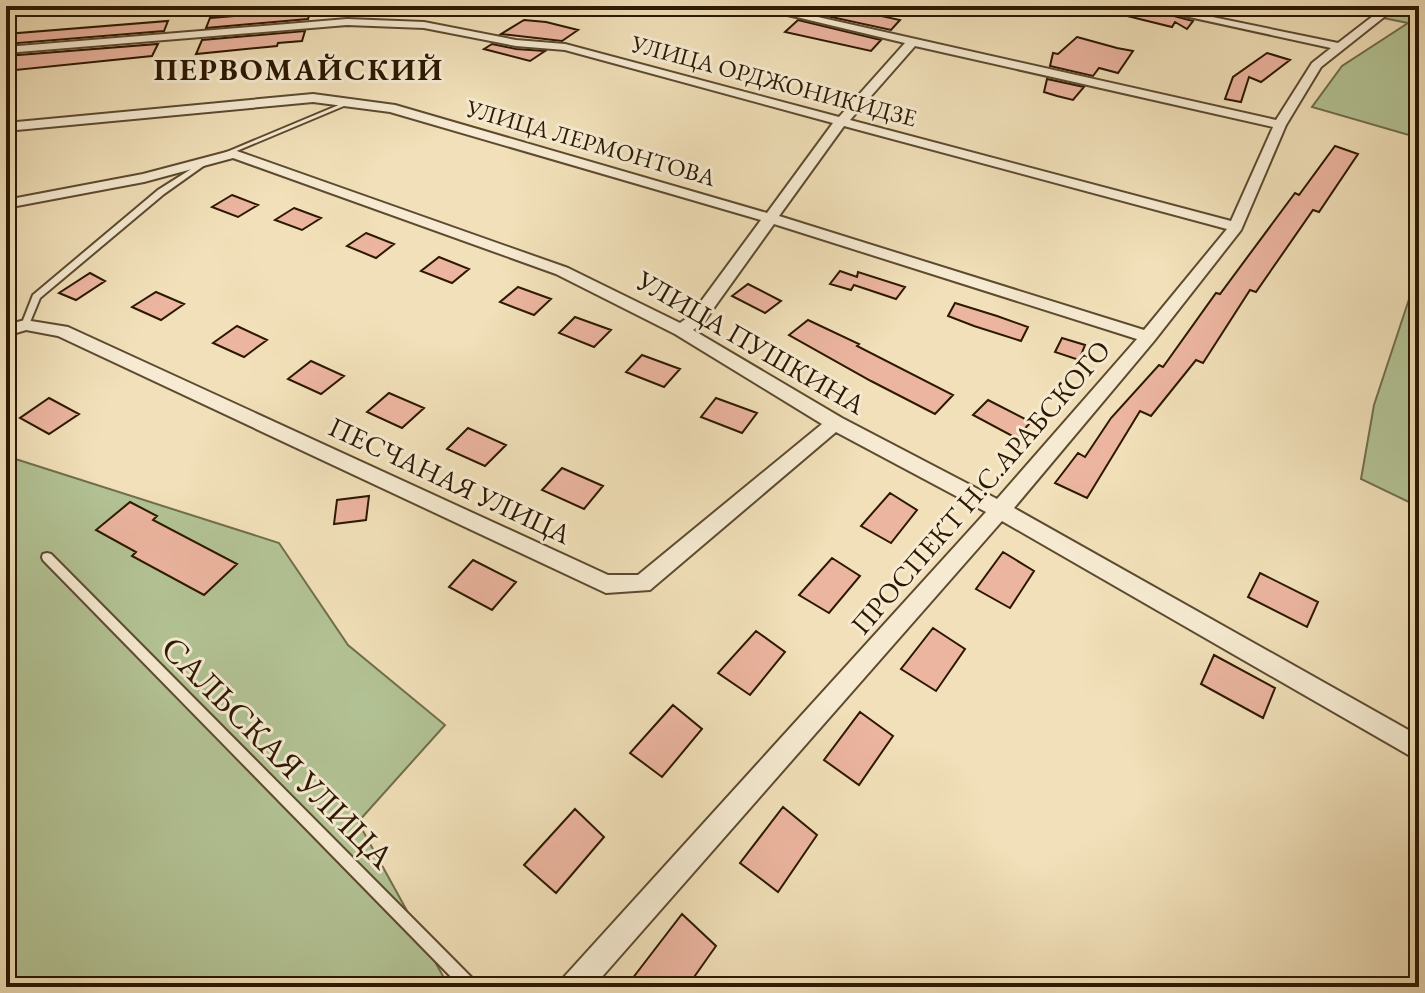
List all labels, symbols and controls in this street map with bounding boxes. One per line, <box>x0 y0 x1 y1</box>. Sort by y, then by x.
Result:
street label: УЛИЦА ОРДЖОНИКИДЗЕ <box>627 27 920 134</box>
district label: ПЕРВОМАЙСКИЙ <box>154 50 444 89</box>
street label: УЛИЦА ЛЕРМОНТОВА <box>462 92 720 193</box>
street label: УЛИЦА ПУШКИНА <box>629 261 872 422</box>
street label: ПРОСПЕКТ Н.С.АРАБСКОГО <box>842 332 1118 642</box>
street label: ПЕСЧАНАЯ УЛИЦА <box>323 408 577 552</box>
street label: САЛЬСКАЯ УЛИЦА <box>152 626 404 878</box>

